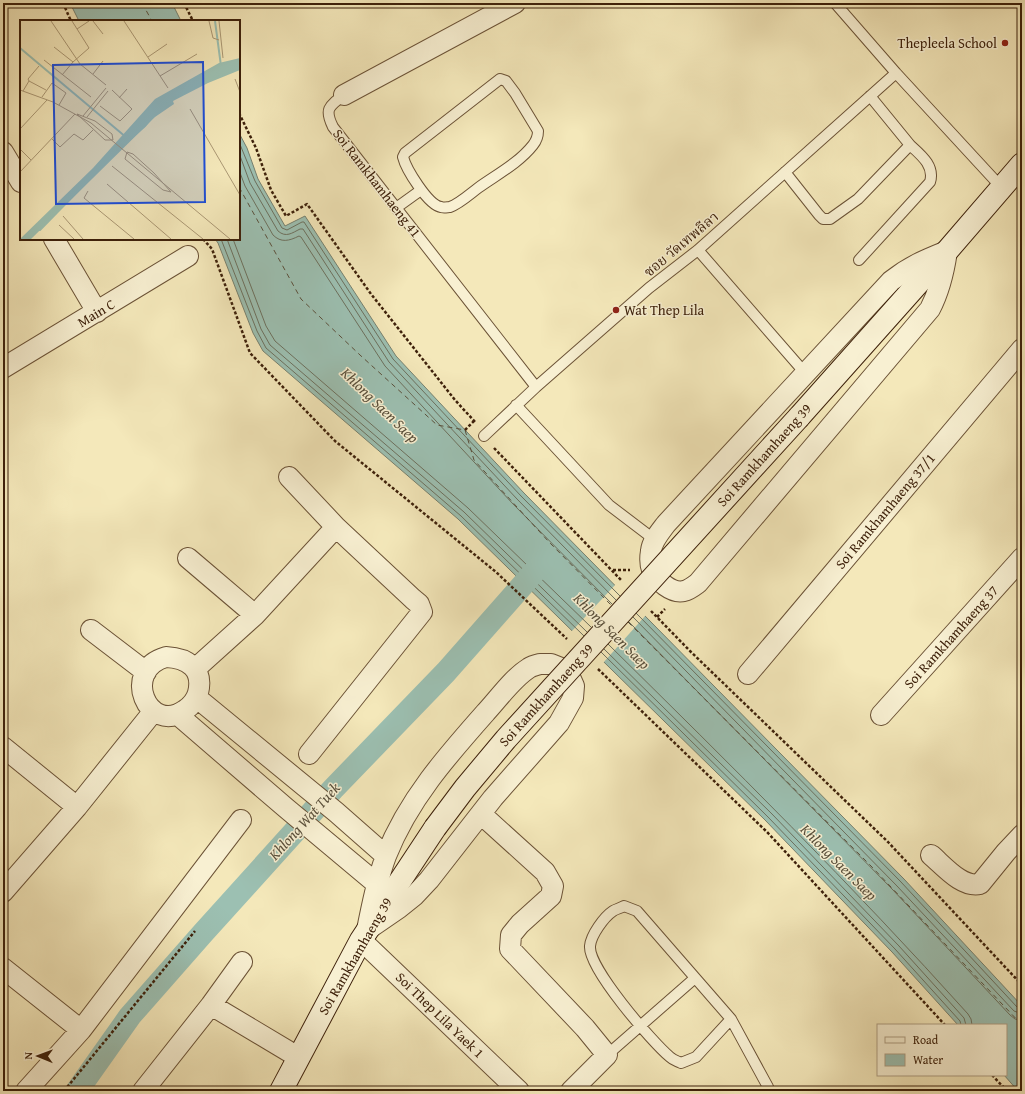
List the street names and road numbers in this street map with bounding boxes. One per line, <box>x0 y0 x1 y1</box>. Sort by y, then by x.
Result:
street label: Soi Ramkhamhaeng 41 <box>328 125 426 241</box>
street label: ซอย วัดเทพลีลา <box>639 207 723 281</box>
street label: Main C <box>73 294 119 332</box>
street label: Soi Ramkhamhaeng 39 <box>712 399 816 511</box>
street label: Soi Ramkhamhaeng 37/1 <box>830 449 940 573</box>
street label: Soi Ramkhamhaeng 37 <box>899 581 1003 693</box>
street label: Soi Ramkhamhaeng 39 <box>494 639 598 751</box>
street label: Soi Ramkhamhaeng 39 <box>313 893 397 1018</box>
street label: Soi Thep Lila Yaek 1 <box>391 968 489 1062</box>

